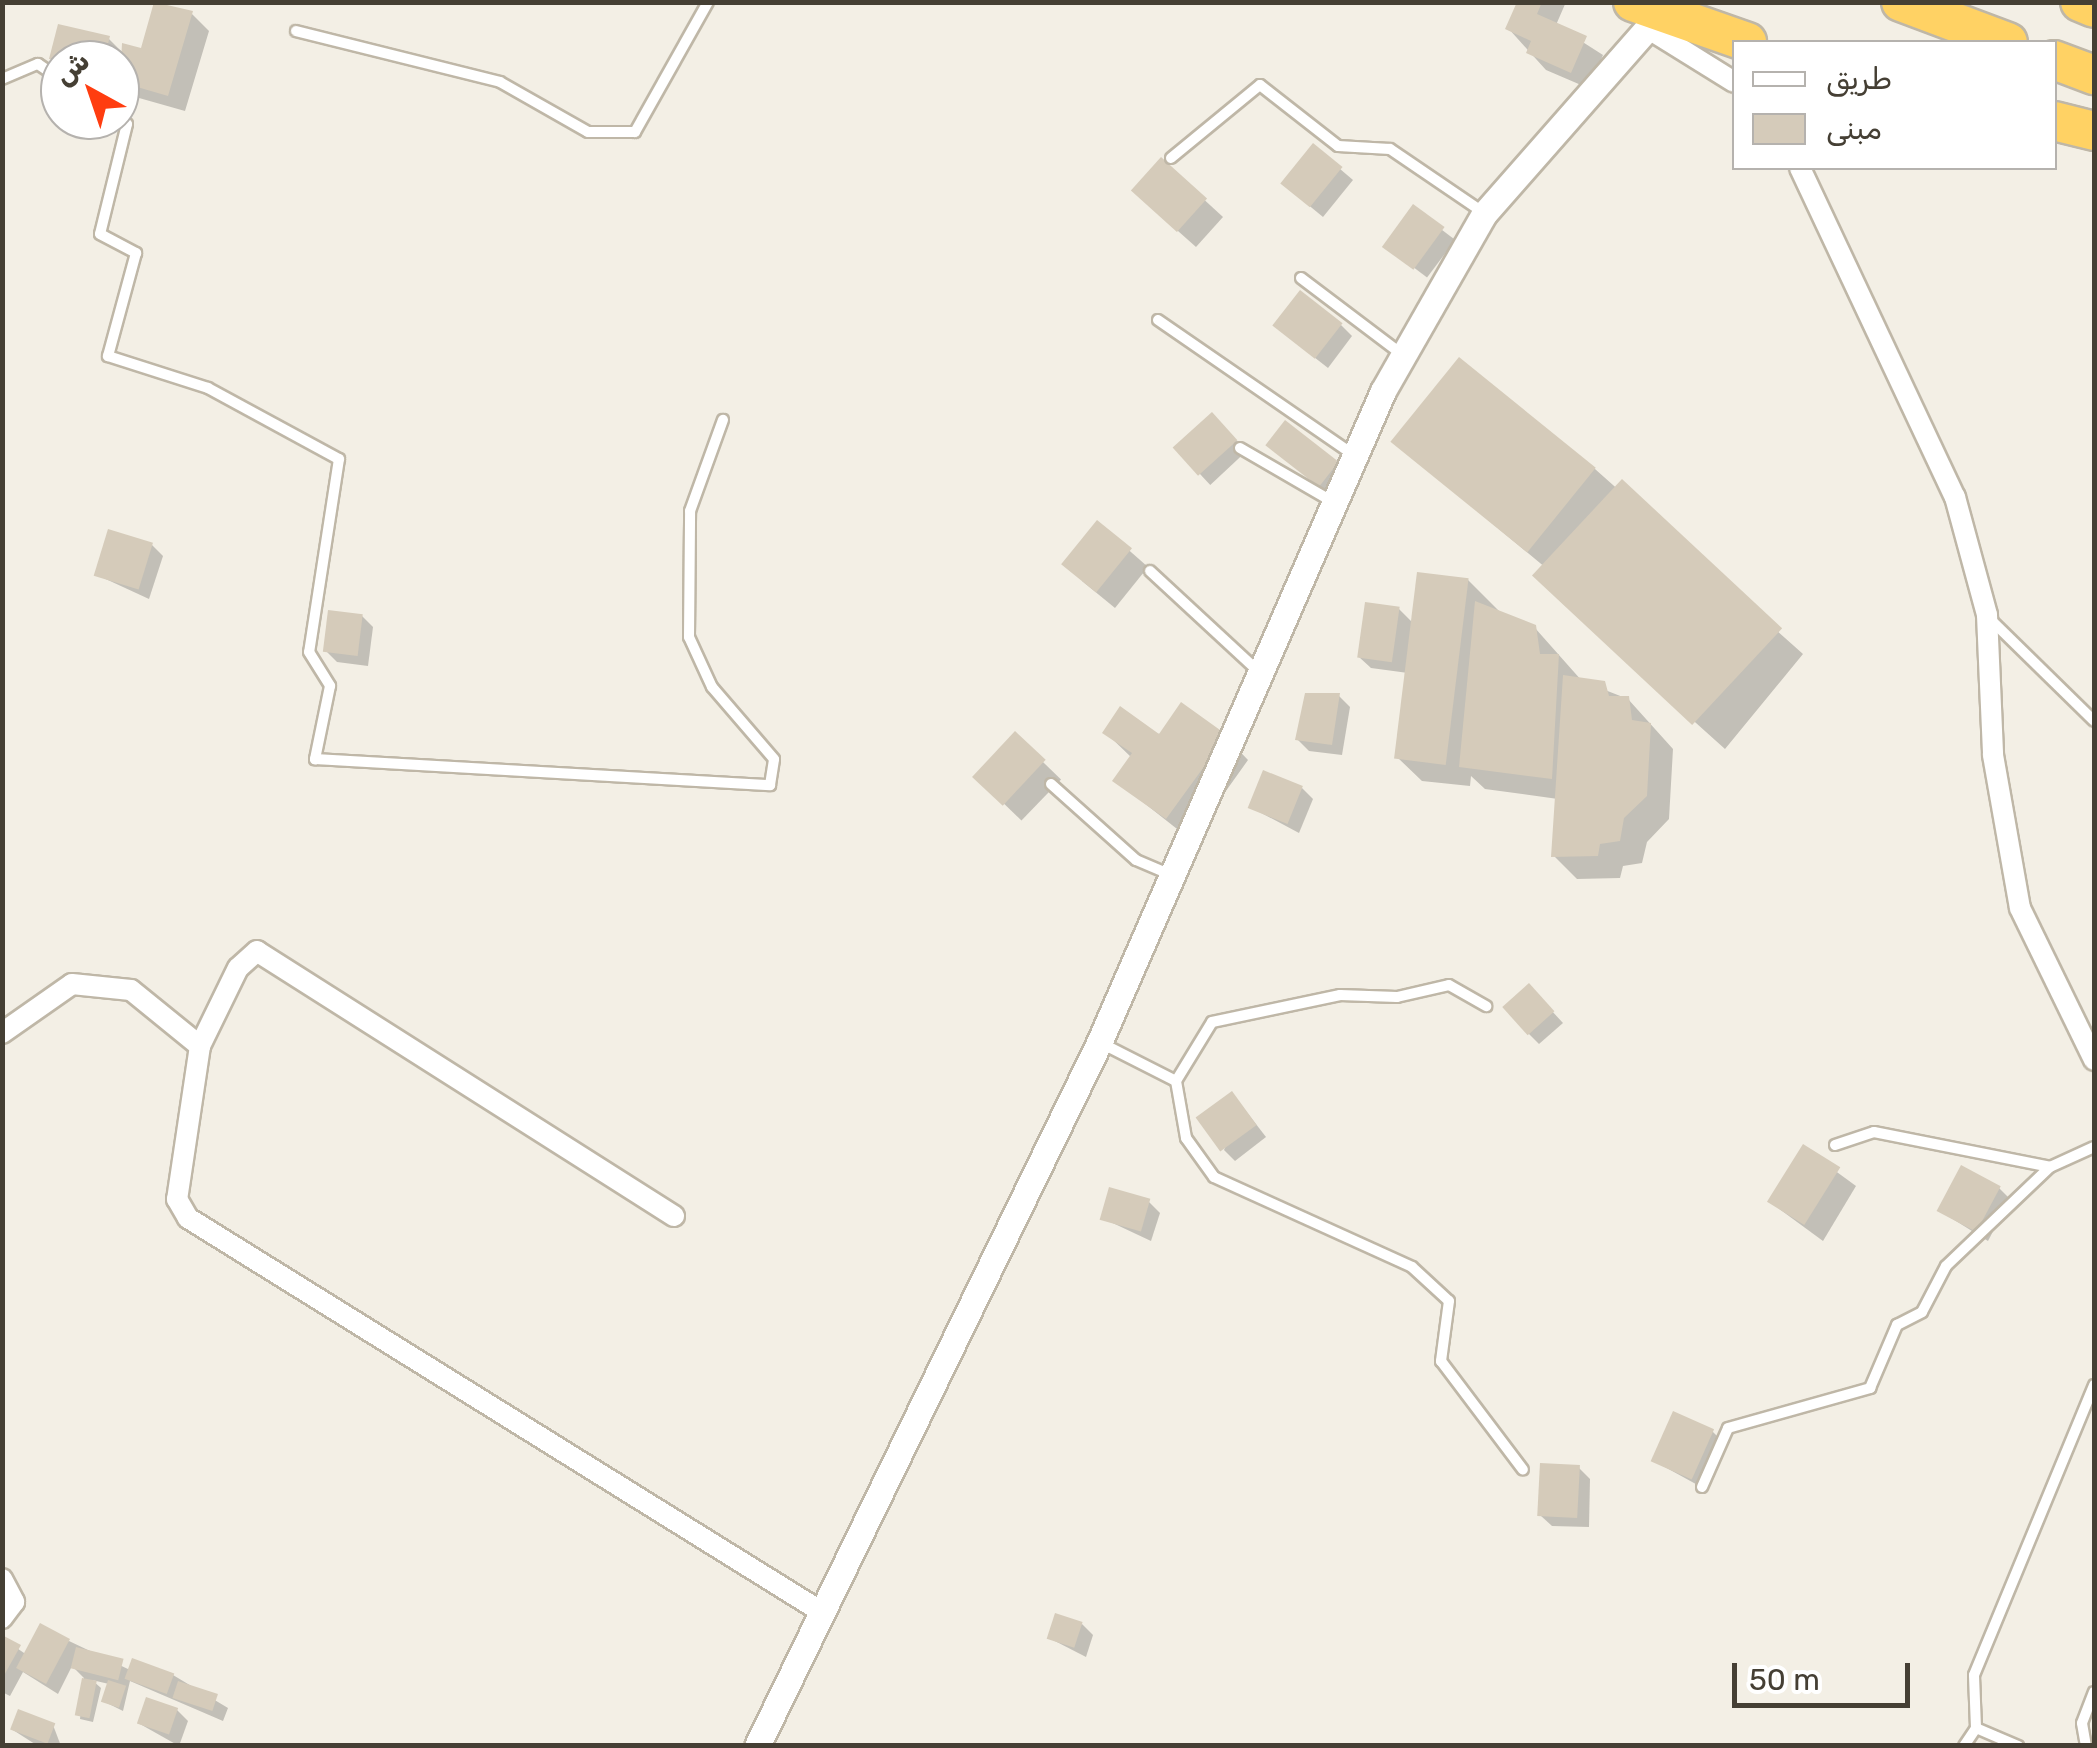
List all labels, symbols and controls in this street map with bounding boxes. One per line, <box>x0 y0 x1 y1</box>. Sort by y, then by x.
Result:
north arrow <box>40 40 140 140</box>
legend <box>1732 40 2057 170</box>
text: ش <box>47 44 96 92</box>
text: طريق <box>1826 61 1892 97</box>
text: مبنى <box>1826 111 1882 147</box>
scale bar <box>1737 1643 1914 1705</box>
text: 50 m <box>1749 1662 1820 1698</box>

